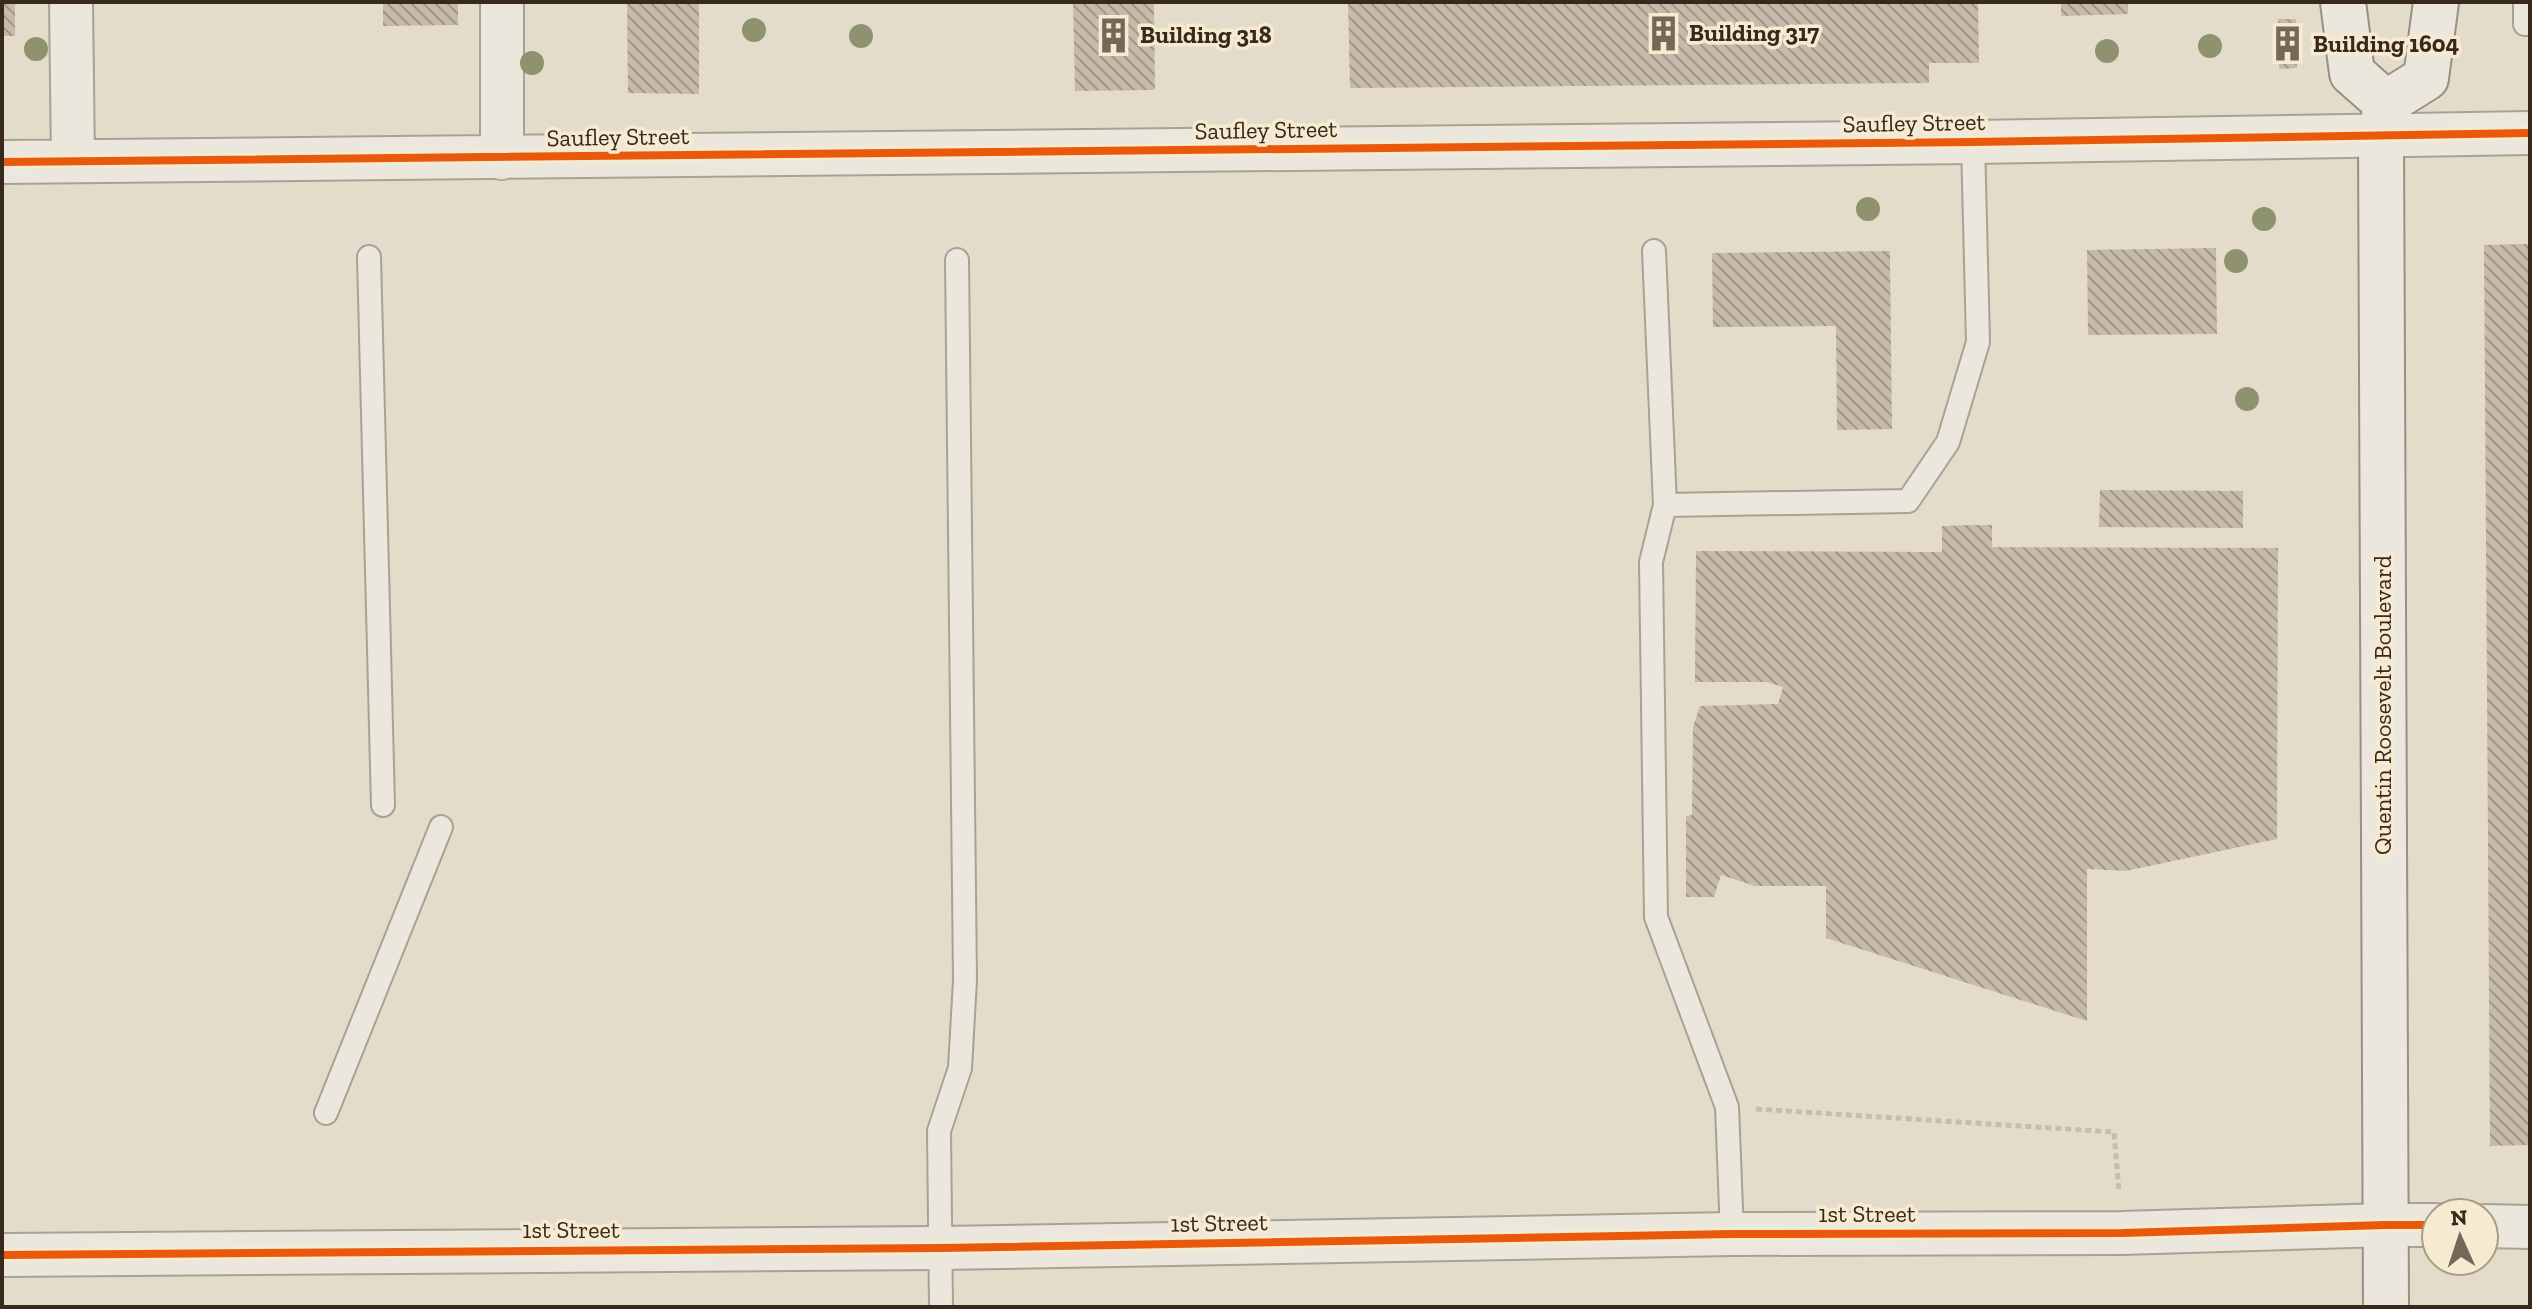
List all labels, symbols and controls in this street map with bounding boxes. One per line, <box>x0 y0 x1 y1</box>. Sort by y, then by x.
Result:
building icon: Building 317 <box>1644 14 1682 52</box>
building icon: Building 318 <box>1095 16 1133 54</box>
place label: Building 317 <box>1689 18 1819 47</box>
place label: Building 318 <box>1140 20 1272 49</box>
building icon: Building 1604 <box>2268 25 2306 63</box>
place label: Building 1604 <box>2313 29 2460 58</box>
street label: Saufley Street <box>1842 107 1986 138</box>
street label: Saufley Street <box>1194 114 1338 145</box>
street label: Saufley Street <box>546 121 690 152</box>
street label: Quentin Roosevelt Boulevard <box>2368 555 2397 855</box>
north arrow <box>2420 1197 2500 1277</box>
street label: 1st Street <box>1818 1199 1916 1228</box>
text: N <box>2450 1204 2468 1231</box>
street label: 1st Street <box>1170 1207 1268 1238</box>
street label: 1st Street <box>522 1215 620 1244</box>

